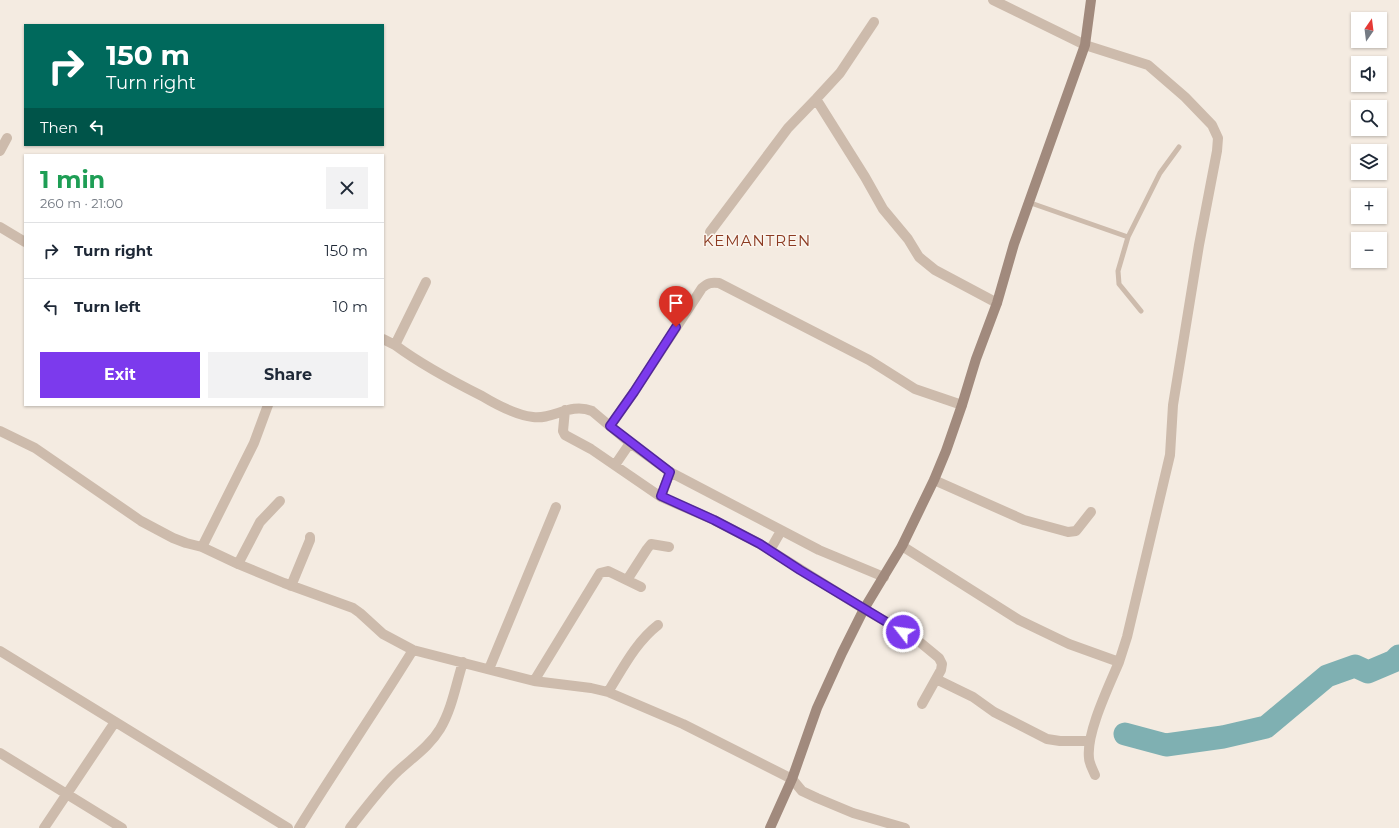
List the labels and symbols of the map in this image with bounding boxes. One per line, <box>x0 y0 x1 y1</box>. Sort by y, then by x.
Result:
north arrow <box>1351 12 1387 48</box>
district label: KEMANTREN <box>703 231 811 250</box>
pin <box>659 286 693 327</box>
position arrow <box>882 611 924 653</box>

